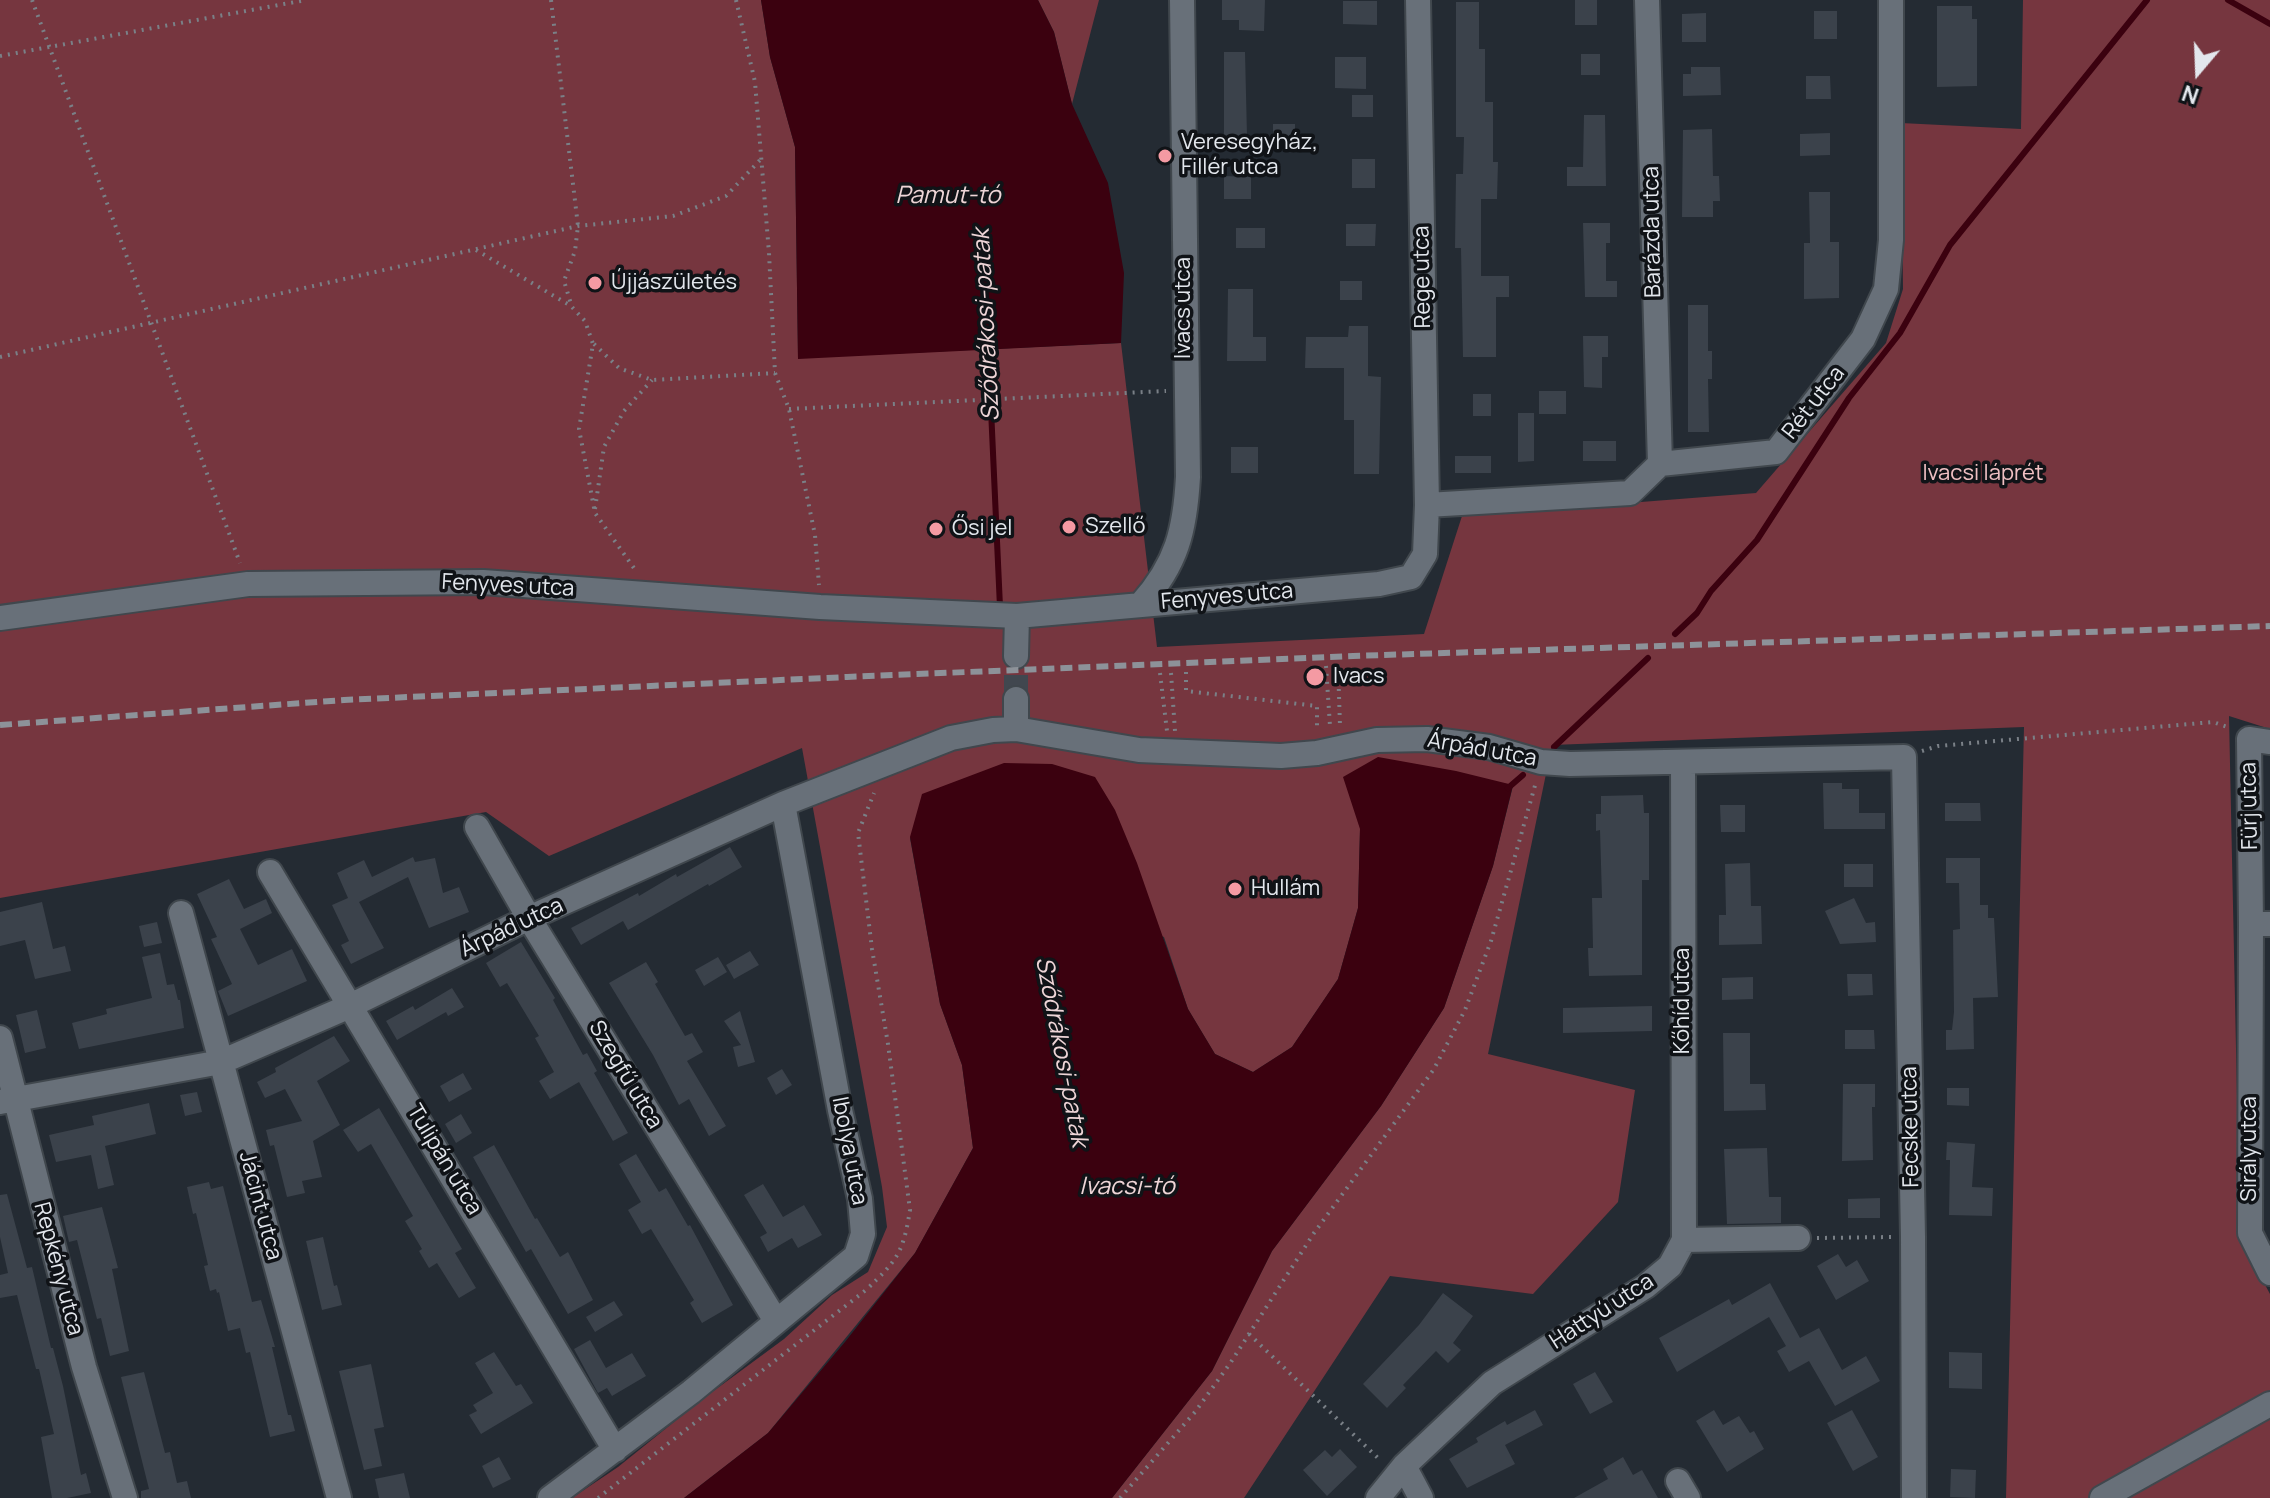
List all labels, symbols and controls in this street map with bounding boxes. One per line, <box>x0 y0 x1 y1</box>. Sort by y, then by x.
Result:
north arrow <box>2158 32 2238 112</box>
text: N <box>2178 78 2203 111</box>
place label: Veresegyház, Fillér utca <box>1181 130 1318 182</box>
marker: Veresegyház, Fillér utca <box>1156 147 1174 165</box>
street label: Barázda utca <box>1639 166 1667 298</box>
water label: Pamut-tó <box>896 182 1000 210</box>
street label: Rege utca <box>1409 225 1437 329</box>
water label: Sződrákosi-patak <box>968 228 1006 422</box>
street label: Ivacs utca <box>1171 257 1197 359</box>
place label: Újjászületés <box>611 270 737 296</box>
marker: Újjászületés <box>586 274 604 292</box>
street label: Rét utca <box>1777 361 1851 445</box>
park label: Ivacsi láprét <box>1922 461 2044 487</box>
place label: Szellő <box>1085 514 1145 540</box>
place label: Ősi jel <box>952 516 1013 542</box>
marker: Szellő <box>1060 518 1078 536</box>
marker: Ősi jel <box>927 520 945 538</box>
street label: Fenyves utca <box>441 569 575 603</box>
street label: Fenyves utca <box>1160 578 1294 616</box>
place label: Ivacs <box>1333 664 1385 690</box>
marker: Ivacs <box>1304 666 1326 688</box>
street label: Árpád utca <box>1425 727 1539 773</box>
street label: Fürj utca <box>2236 762 2264 850</box>
place label: Hullám <box>1251 876 1320 902</box>
marker: Hullám <box>1226 880 1244 898</box>
street label: Árpád utca <box>456 893 568 963</box>
street label: Kőhíd utca <box>1670 948 1696 1054</box>
water label: Sződrákosi-patak <box>1028 955 1094 1149</box>
street label: Szegfű utca <box>582 1016 668 1134</box>
street label: Fecske utca <box>1897 1066 1925 1188</box>
street label: Ibolya utca <box>826 1095 872 1207</box>
street label: Sirály utca <box>2237 1096 2263 1202</box>
street label: Tulipán utca <box>401 1100 487 1220</box>
street label: Jácint utca <box>233 1149 287 1263</box>
water label: Ivacsi-tó <box>1079 1173 1175 1201</box>
street label: Repkény utca <box>28 1200 88 1338</box>
street label: Hattyú utca <box>1545 1269 1659 1355</box>

